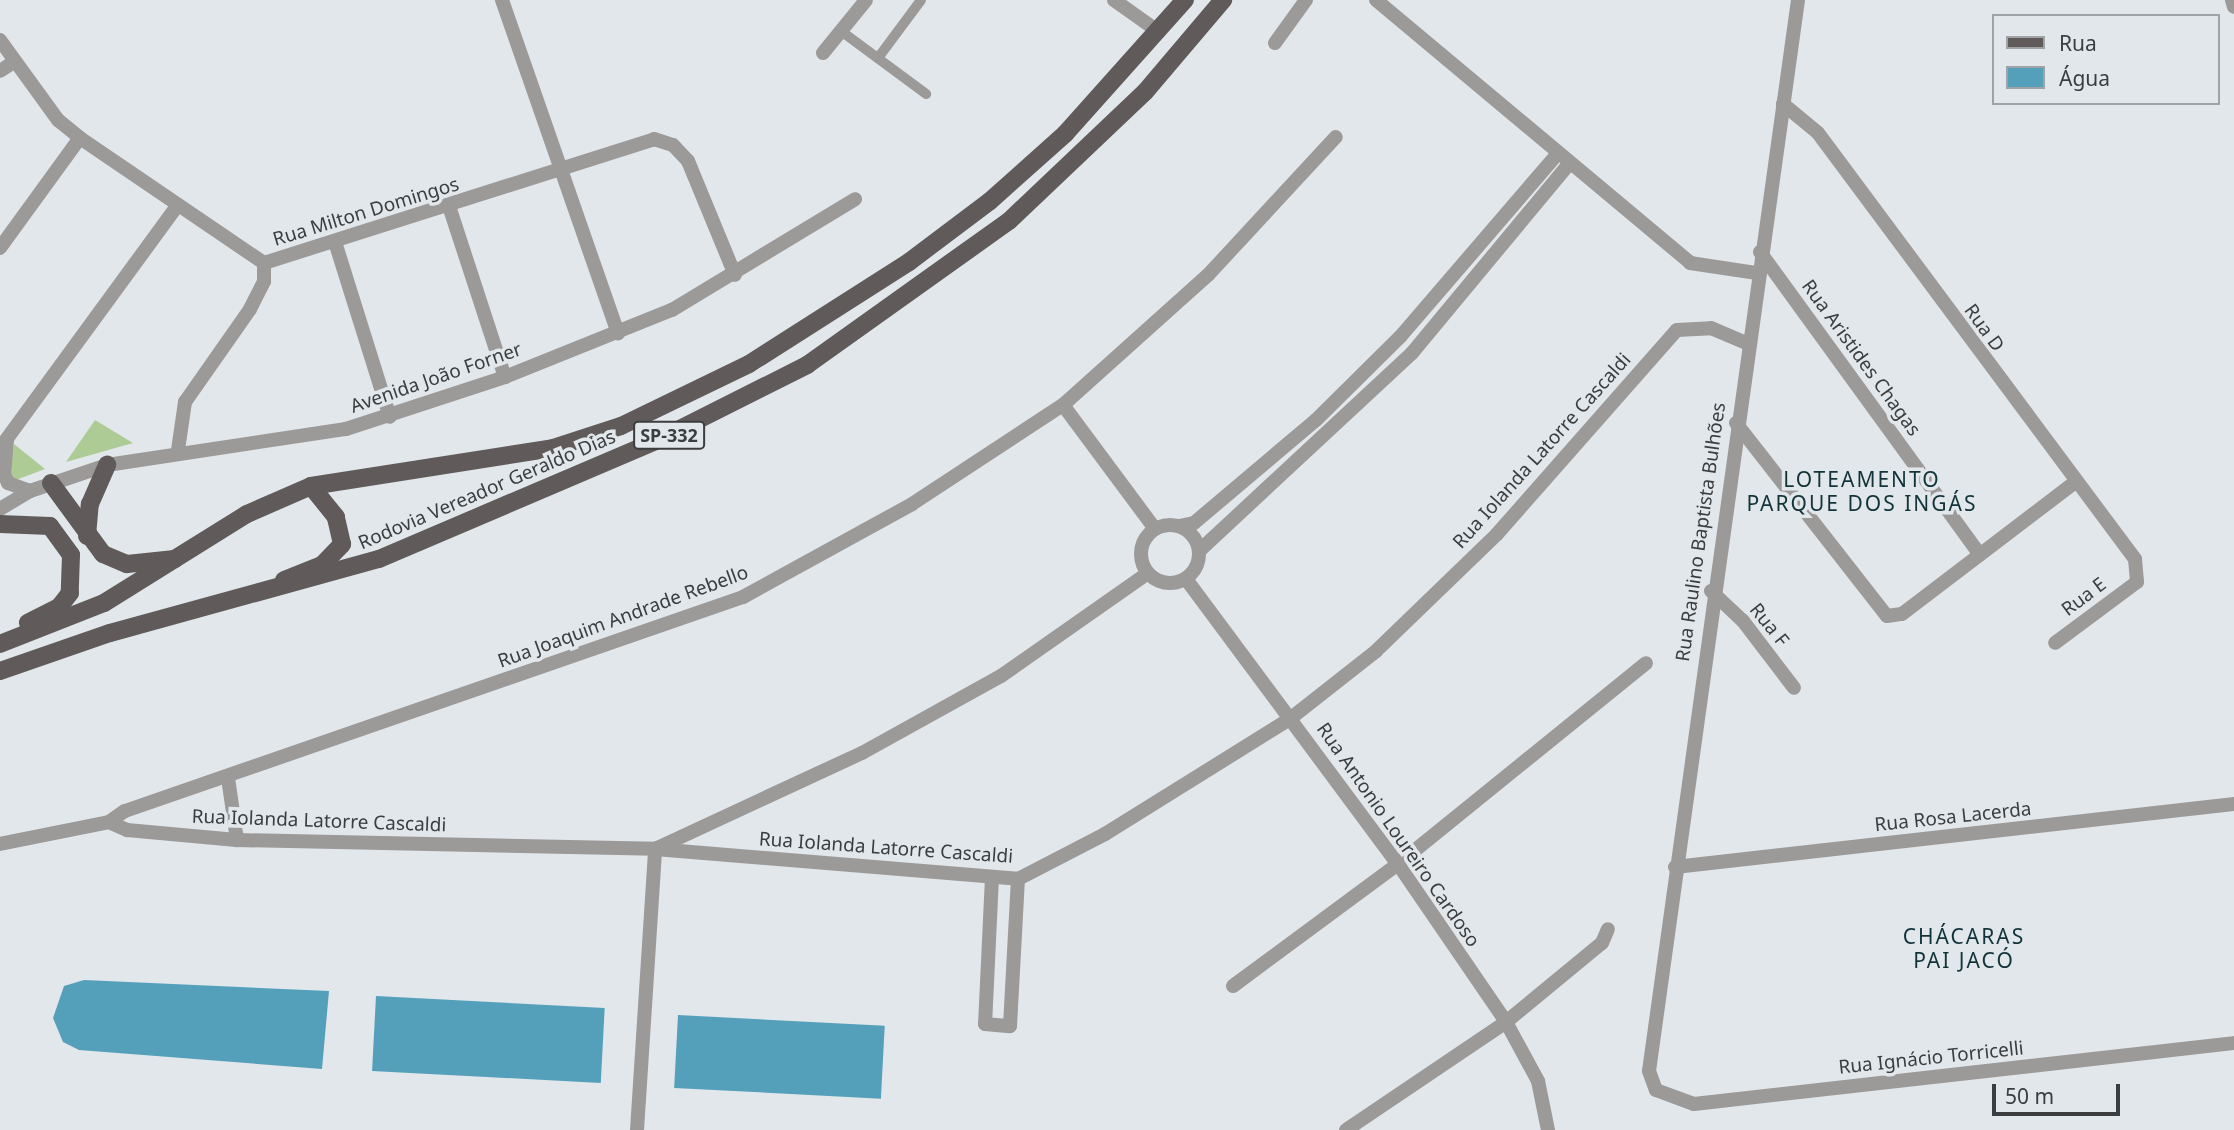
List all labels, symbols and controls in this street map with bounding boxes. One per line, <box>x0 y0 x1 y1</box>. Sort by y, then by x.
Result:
legend <box>1993 14 2220 105</box>
text: Rua <box>2059 29 2097 57</box>
text: Água <box>2059 64 2110 92</box>
street label: Rua Milton Domingos <box>270 173 462 251</box>
street label: Rua Aristides Chagas <box>1797 276 1925 440</box>
street label: Rua D <box>1959 300 2009 356</box>
street label: Avenida João Forner <box>347 338 525 418</box>
street label: Rua Iolanda Latorre Cascaldi <box>1448 349 1636 553</box>
street label: Rua Raulino Baptista Bulhões <box>1672 401 1730 663</box>
road number: SP-332 <box>632 421 706 450</box>
street label: Rodovia Vereador Geraldo Dias <box>355 425 619 555</box>
district label: LOTEAMENTO PARQUE DOS INGÁS <box>1748 466 1976 516</box>
street label: Rua Joaquim Andrade Rebello <box>495 561 751 673</box>
street label: Rua E <box>2057 573 2111 621</box>
street label: Rua F <box>1745 599 1793 651</box>
street label: Rua Antonio Loureiro Cardoso <box>1312 718 1484 952</box>
street label: Rua Rosa Lacerda <box>1874 797 2032 837</box>
street label: Rua Iolanda Latorre Cascaldi <box>191 805 447 837</box>
street label: Rua Iolanda Latorre Cascaldi <box>758 828 1014 868</box>
district label: CHÁCARAS PAI JACÓ <box>1904 923 2024 973</box>
street label: Rua Ignácio Torricelli <box>1837 1037 2025 1079</box>
scale bar <box>1996 1070 2124 1114</box>
text: 50 m <box>2005 1082 2054 1110</box>

